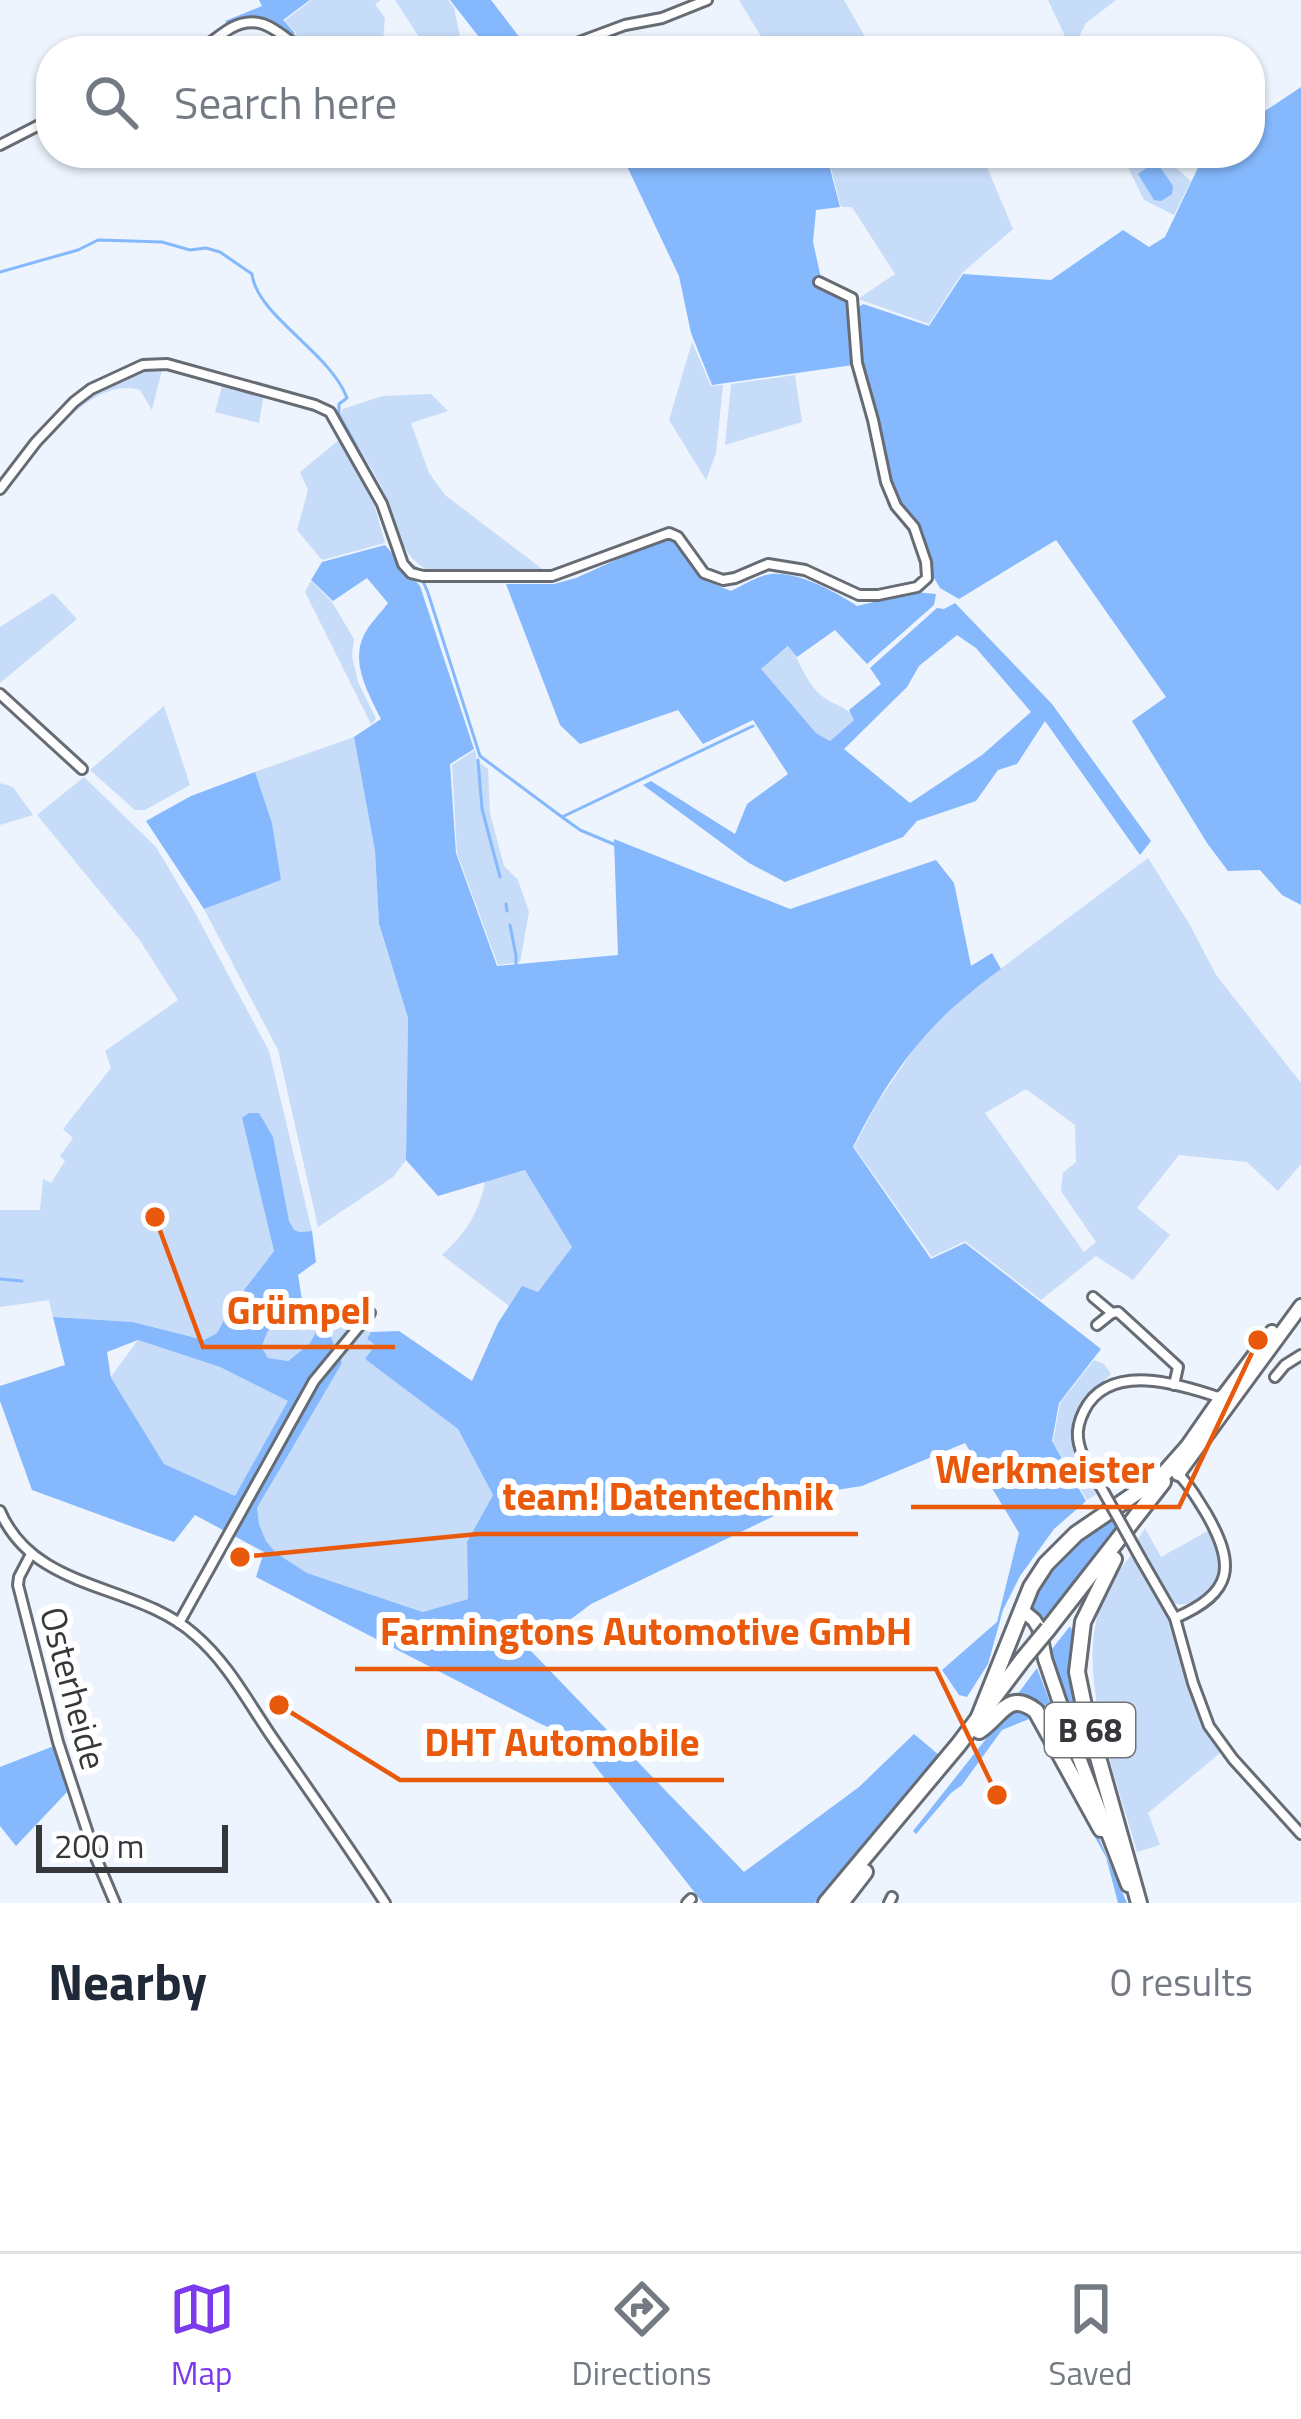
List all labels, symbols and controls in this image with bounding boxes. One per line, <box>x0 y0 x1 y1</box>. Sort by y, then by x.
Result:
search box <box>36 36 1265 168</box>
text: Search here <box>174 68 397 136</box>
icon: search <box>78 69 144 135</box>
callout: Grümpel <box>203 1272 395 1347</box>
text: Grümpel <box>227 1280 371 1339</box>
callout: Werkmeister <box>911 1432 1179 1507</box>
text: Werkmeister <box>935 1439 1155 1498</box>
callout: team! Datentechnik <box>478 1459 858 1534</box>
text: team! Datentechnik <box>502 1466 834 1525</box>
callout: Farmingtons Automotive GmbH <box>355 1594 936 1669</box>
street label: Osterheide <box>26 1601 122 1775</box>
text: Farmingtons Automotive GmbH <box>380 1601 912 1660</box>
road number: B 68 <box>1045 1703 1135 1757</box>
callout: DHT Automobile <box>400 1705 724 1780</box>
text: DHT Automobile <box>424 1712 700 1771</box>
scale bar <box>36 1819 228 1872</box>
text: 200 m <box>54 1821 144 1871</box>
text: Nearby <box>48 1942 207 2020</box>
text: 0 results <box>1110 1952 1253 2011</box>
tab: Map <box>169 2276 235 2398</box>
tab: Directions <box>572 2276 712 2398</box>
tab: Saved <box>1049 2276 1132 2398</box>

